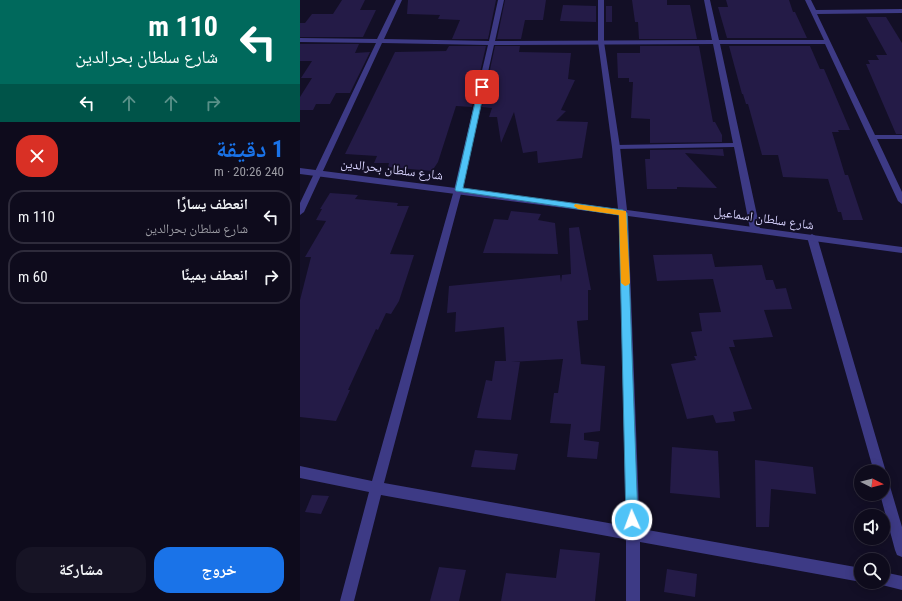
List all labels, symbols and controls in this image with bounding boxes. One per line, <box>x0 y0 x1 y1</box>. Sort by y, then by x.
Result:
text: 110 m <box>148 10 218 43</box>
icon: left <box>232 16 284 68</box>
text: شارع سلطان بحرالدين <box>75 46 218 67</box>
pin <box>465 70 499 104</box>
icon: arrive <box>471 76 493 98</box>
icon: left <box>76 92 98 114</box>
icon: ahead <box>118 92 140 114</box>
icon: ahead <box>160 92 182 114</box>
icon: right <box>202 92 224 114</box>
button: close <box>16 135 58 177</box>
text: 1 دقيقة <box>216 135 284 163</box>
street label: شارع سلطان بحرالدين <box>340 155 444 185</box>
text: 240 m · 20:26 <box>214 164 284 179</box>
text: انعطف يسارًا <box>177 195 248 213</box>
street label: شارع سلطان اسماعيل <box>713 204 815 234</box>
icon: left <box>260 206 282 228</box>
text: 110 m <box>18 208 55 226</box>
text: شارع سلطان بحرالدين <box>145 221 248 236</box>
text: انعطف يمينًا <box>181 266 248 284</box>
icon: right <box>260 266 282 288</box>
text: 60 m <box>18 268 48 286</box>
north arrow <box>854 465 890 501</box>
map controls <box>854 465 890 589</box>
position arrow <box>611 499 653 541</box>
button: sound <box>854 509 890 545</box>
button: مشاركة <box>16 547 146 593</box>
button: خروج <box>154 547 284 593</box>
button: search <box>854 553 890 589</box>

